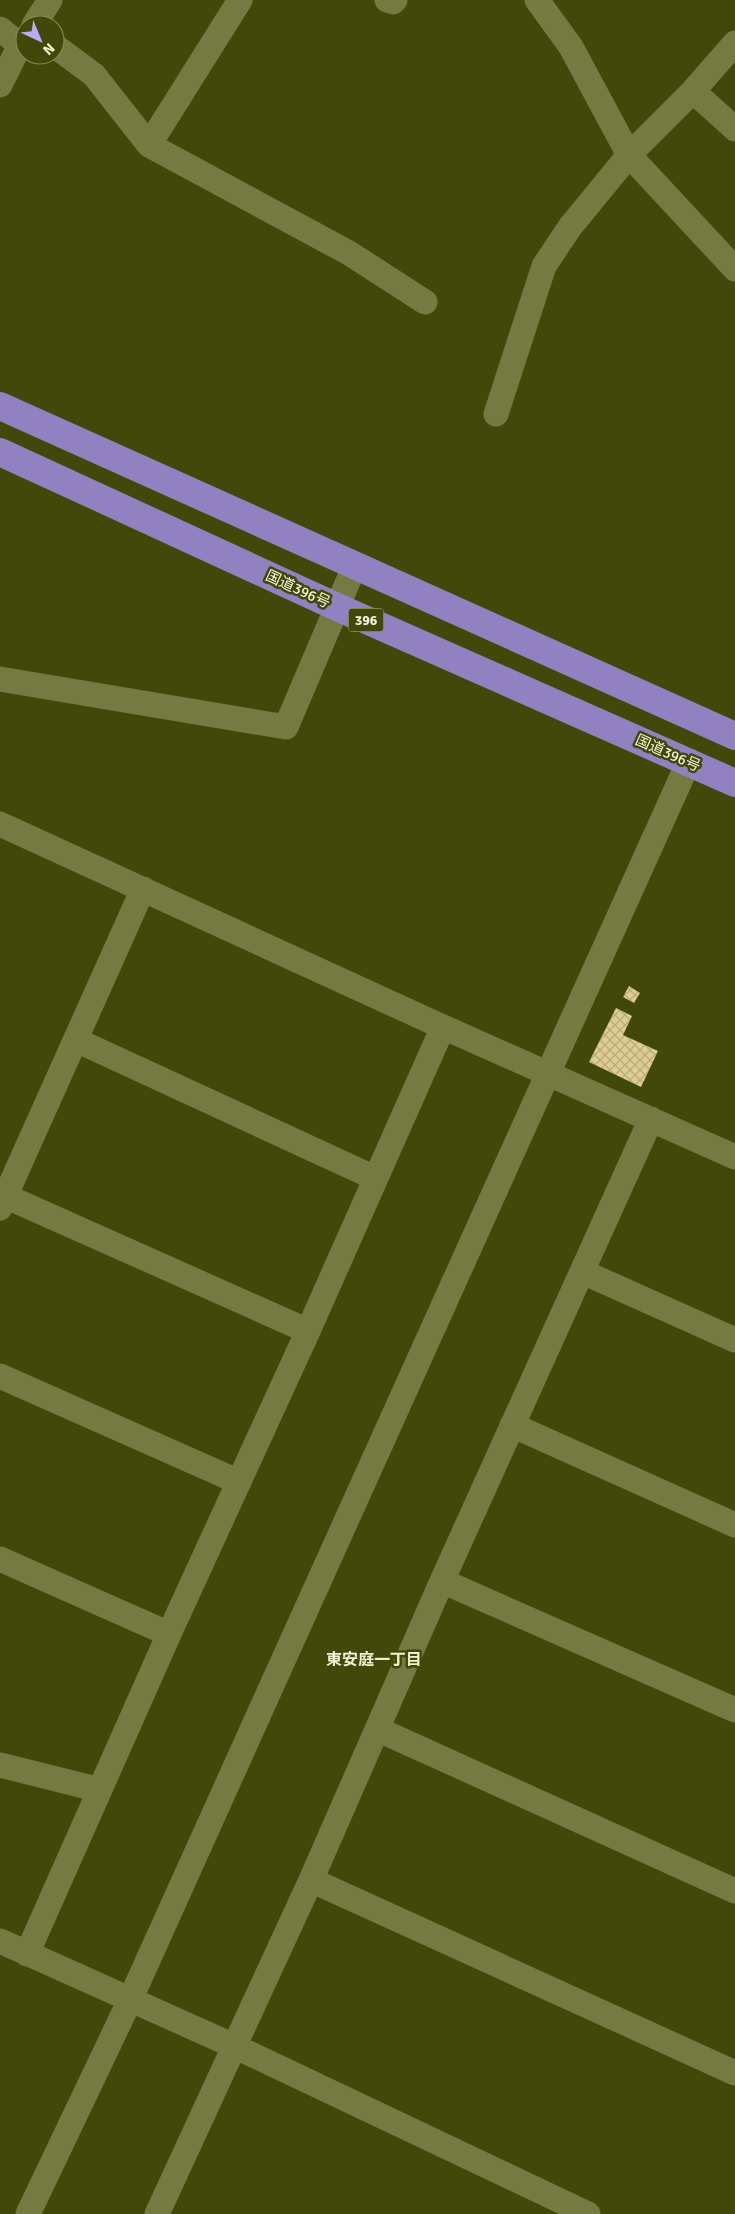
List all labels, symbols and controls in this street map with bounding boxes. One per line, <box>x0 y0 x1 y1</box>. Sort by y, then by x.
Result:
north arrow <box>15 15 65 65</box>
text: N <box>39 39 58 58</box>
street label: 国道396号 <box>263 566 333 612</box>
road number: 396 <box>348 608 384 632</box>
street label: 国道396号 <box>633 731 703 775</box>
district label: 東安庭一丁目 <box>326 1650 422 1670</box>

